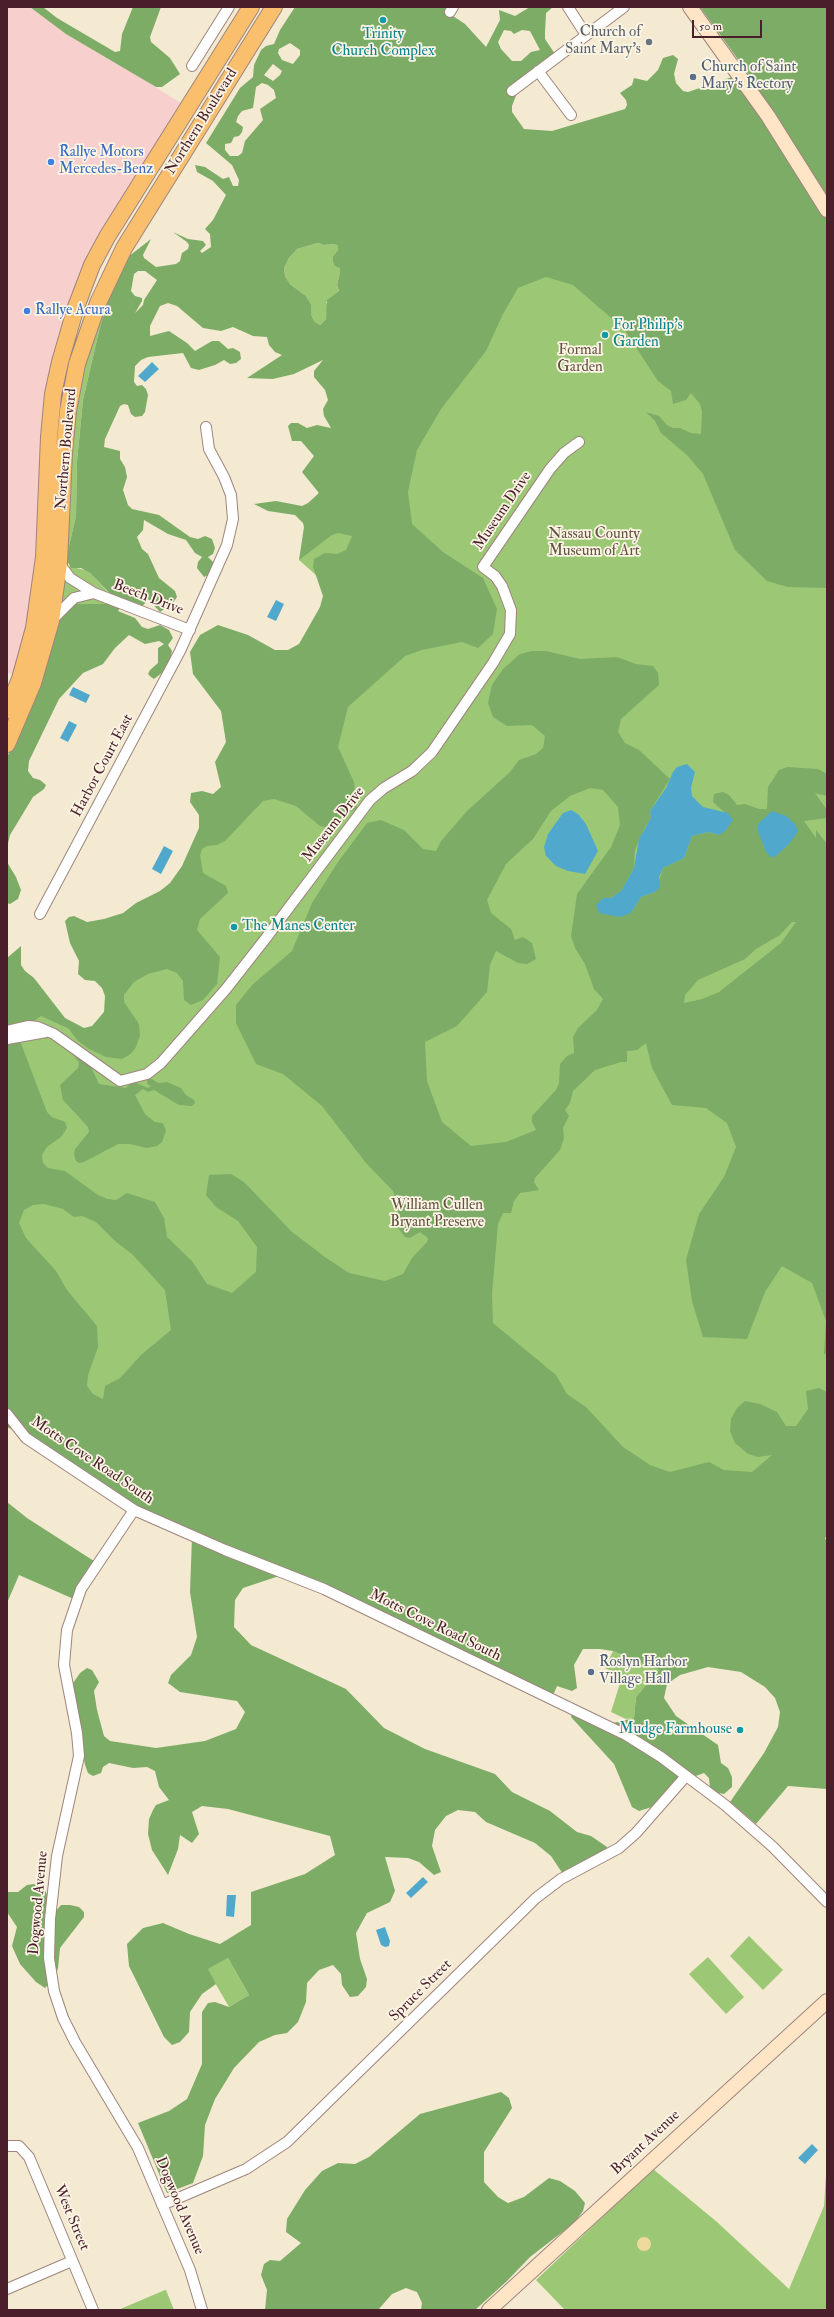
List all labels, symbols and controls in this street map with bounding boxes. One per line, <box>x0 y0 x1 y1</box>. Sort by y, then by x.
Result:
scale bar <box>694 12 764 38</box>
marker: Trinity Church Complex <box>378 15 388 25</box>
text: 50 m <box>699 19 722 34</box>
place label: Church of Saint Mary's <box>565 24 641 59</box>
place label: Trinity Church Complex <box>331 26 435 61</box>
marker: Church of Saint Mary's <box>644 37 654 47</box>
place label: Church of Saint Mary's Rectory <box>701 59 796 94</box>
street label: Northern Boulevard <box>162 66 242 178</box>
marker: Church of Saint Mary's Rectory <box>688 72 698 82</box>
place label: Rallye Motors Mercedes-Benz <box>59 144 154 179</box>
marker: Rallye Motors Mercedes-Benz <box>46 157 56 167</box>
place label: Rallye Acura <box>35 302 111 320</box>
marker: Rallye Acura <box>22 306 32 316</box>
place label: For Philip's Garden <box>613 317 683 352</box>
marker: For Philip's Garden <box>600 330 610 340</box>
park label: Formal Garden <box>557 342 603 377</box>
street label: Northern Boulevard <box>53 388 81 510</box>
street label: Museum Drive <box>470 469 536 553</box>
park label: Nassau County Museum of Art <box>548 526 640 561</box>
street label: Beech Drive <box>110 576 186 620</box>
street label: Harbor Court East <box>68 711 138 821</box>
street label: Museum Drive <box>299 784 369 866</box>
place label: The Manes Center <box>242 918 355 936</box>
marker: The Manes Center <box>229 922 239 932</box>
park label: William Cullen Bryant Preserve <box>390 1197 484 1232</box>
street label: Motts Cove Road South <box>27 1413 157 1509</box>
street label: Motts Cove Road South <box>366 1586 504 1666</box>
place label: Roslyn Harbor Village Hall <box>599 1654 687 1689</box>
marker: Roslyn Harbor Village Hall <box>586 1667 596 1677</box>
place label: Mudge Farmhouse <box>619 1721 732 1739</box>
marker: Mudge Farmhouse <box>735 1725 745 1735</box>
street label: Dogwood Avenue <box>25 1850 53 1956</box>
street label: Spruce Street <box>386 1956 456 2026</box>
street label: Bryant Avenue <box>608 2107 684 2179</box>
street label: Dogwood Avenue <box>150 2154 208 2258</box>
street label: West Street <box>49 2182 93 2254</box>

